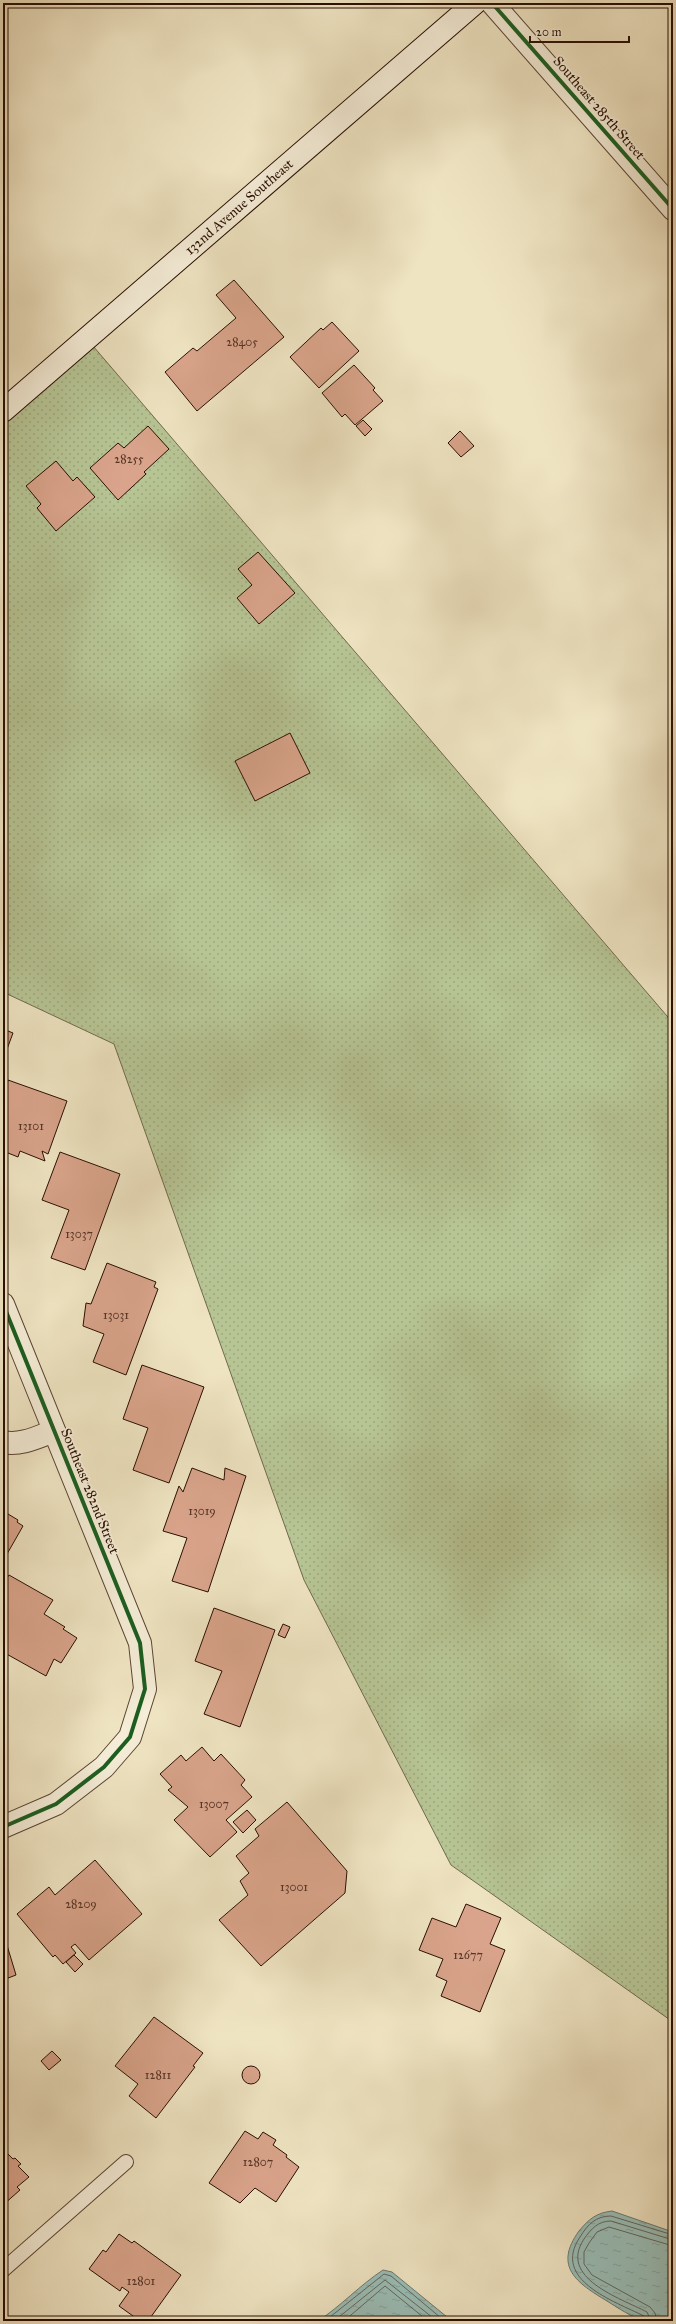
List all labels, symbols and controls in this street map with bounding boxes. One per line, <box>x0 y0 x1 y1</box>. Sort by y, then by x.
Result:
scale bar <box>530 18 629 44</box>
text: 20 m <box>536 25 562 39</box>
street label: Southeast 285th Street <box>549 53 649 163</box>
street label: 132nd Avenue Southeast <box>181 155 297 259</box>
house number: 28405 <box>226 335 258 349</box>
house number: 28255 <box>114 452 144 466</box>
house number: 13101 <box>18 1119 44 1133</box>
house number: 13037 <box>65 1227 93 1241</box>
house number: 13031 <box>103 1308 129 1322</box>
street label: Southeast 282nd Street <box>57 1426 123 1556</box>
house number: 13019 <box>188 1504 216 1518</box>
house number: 13007 <box>199 1797 229 1811</box>
house number: 13001 <box>280 1880 308 1894</box>
house number: 28209 <box>65 1897 97 1911</box>
house number: 12677 <box>453 1948 483 1962</box>
house number: 12811 <box>145 2068 172 2082</box>
house number: 12807 <box>243 2155 273 2169</box>
house number: 12801 <box>127 2274 156 2288</box>

